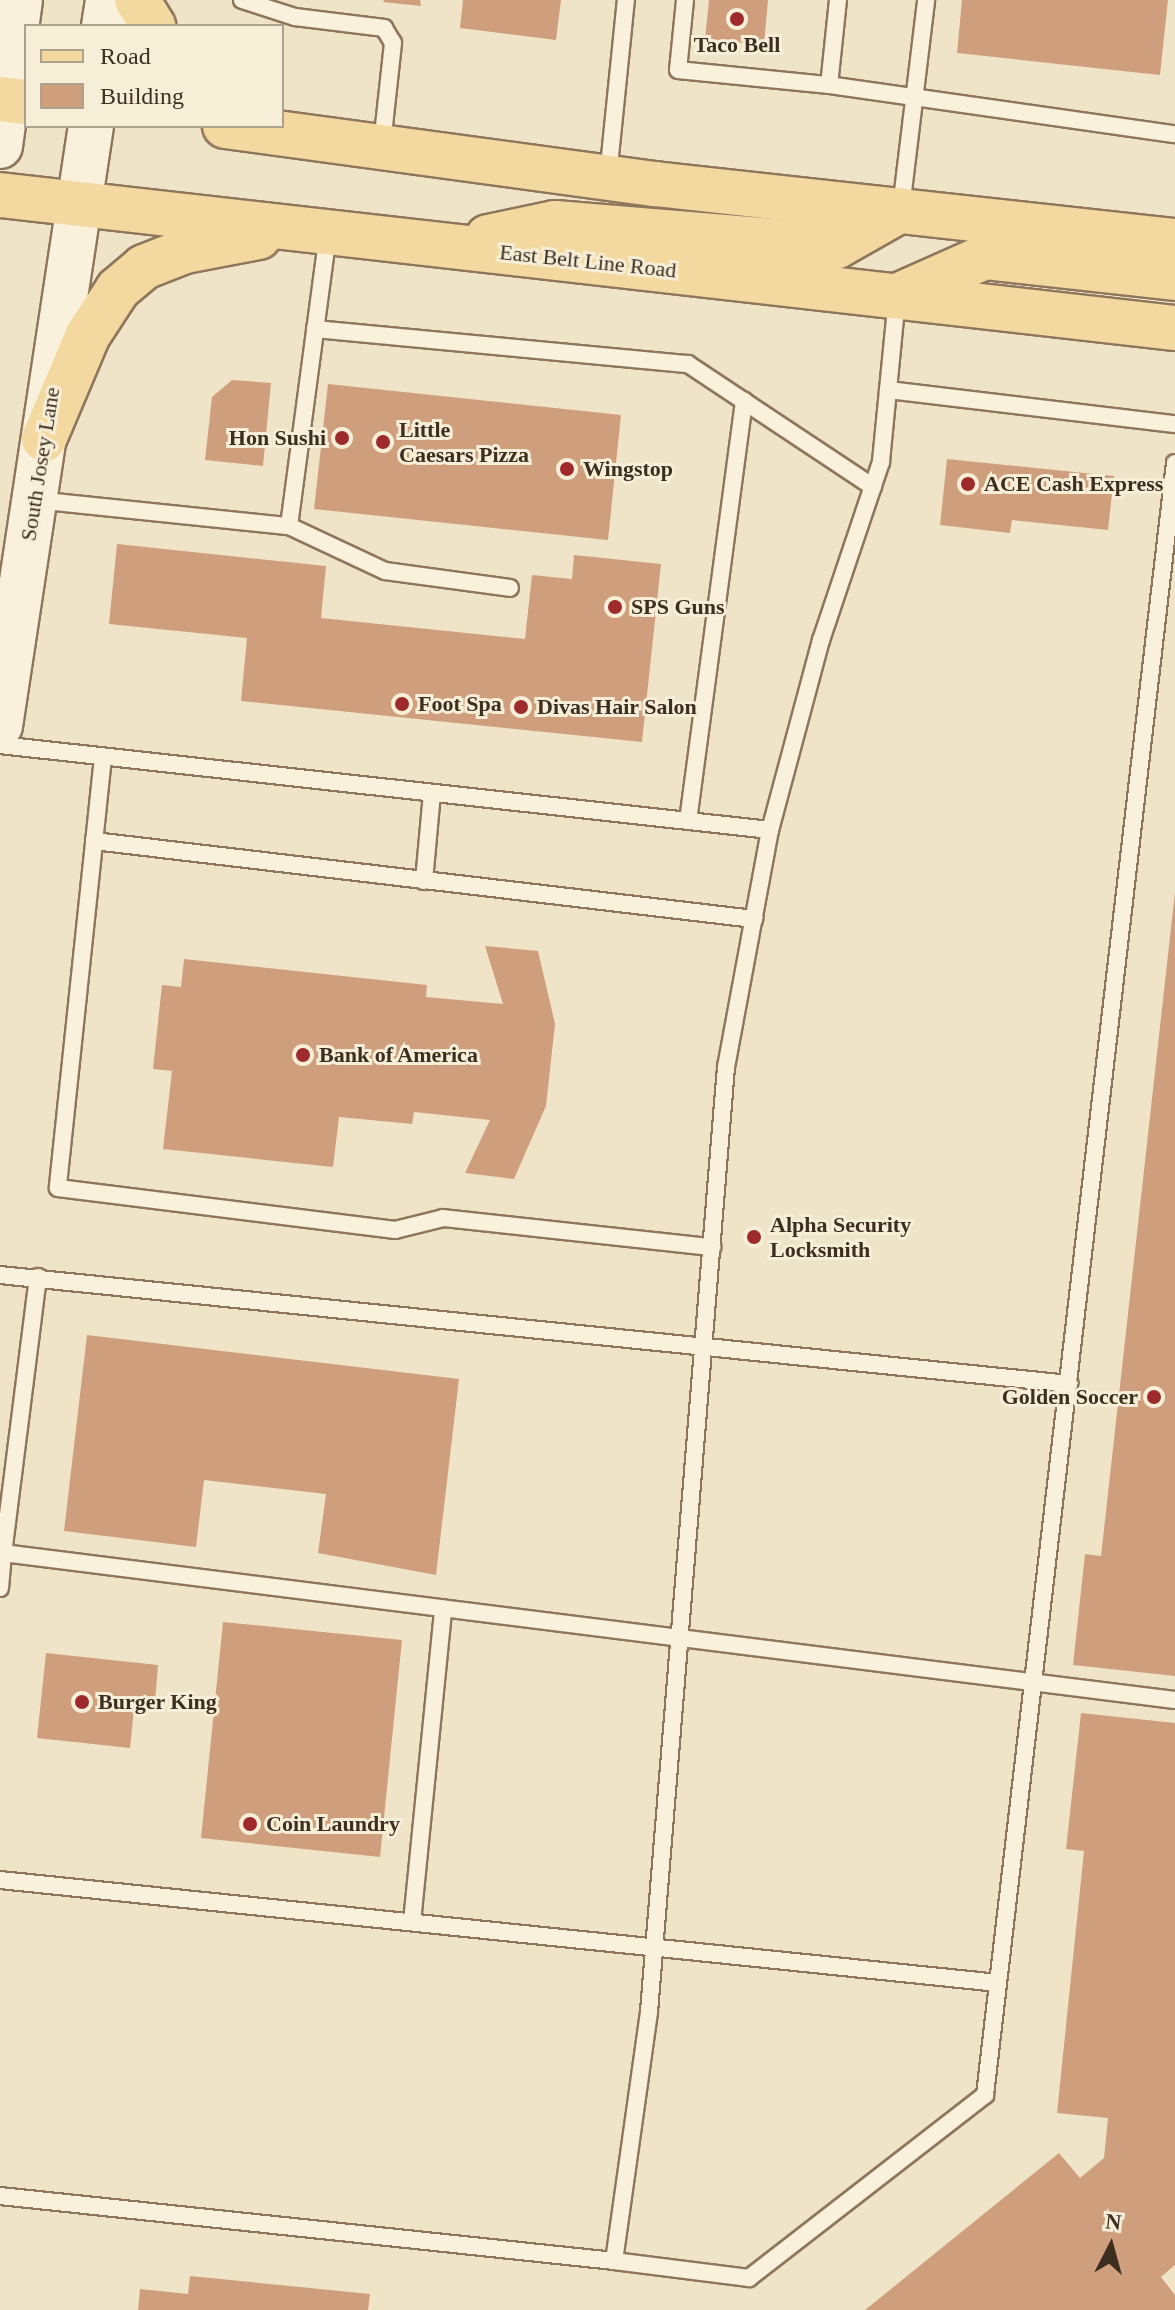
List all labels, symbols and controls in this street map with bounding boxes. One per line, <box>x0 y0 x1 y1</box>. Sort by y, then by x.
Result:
marker: Taco Bell <box>728 10 746 28</box>
legend <box>24 24 284 128</box>
place label: Taco Bell <box>694 32 780 58</box>
text: Road <box>100 43 151 69</box>
text: Building <box>100 83 184 109</box>
street label: East Belt Line Road <box>498 239 678 283</box>
street label: South Josey Lane <box>15 385 65 543</box>
place label: Little Caesars Pizza <box>399 416 529 468</box>
place label: Hon Sushi <box>229 425 326 451</box>
marker: Hon Sushi <box>333 429 351 447</box>
marker: Little Caesars Pizza <box>374 433 392 451</box>
place label: Wingstop <box>583 456 673 482</box>
marker: Wingstop <box>558 460 576 478</box>
place label: ACE Cash Express <box>984 471 1163 497</box>
marker: ACE Cash Express <box>959 475 977 493</box>
place label: SPS Guns <box>631 594 725 620</box>
marker: SPS Guns <box>606 598 624 616</box>
place label: Foot Spa <box>418 691 502 717</box>
place label: Divas Hair Salon <box>537 694 697 720</box>
marker: Foot Spa <box>393 695 411 713</box>
marker: Divas Hair Salon <box>512 698 530 716</box>
place label: Bank of America <box>319 1042 479 1068</box>
marker: Bank of America <box>294 1046 312 1064</box>
place label: Alpha Security Locksmith <box>770 1211 911 1262</box>
marker: Alpha Security Locksmith <box>745 1228 763 1246</box>
place label: Golden Soccer <box>1002 1384 1138 1410</box>
marker: Golden Soccer <box>1145 1388 1163 1406</box>
place label: Burger King <box>98 1689 217 1715</box>
marker: Burger King <box>73 1693 91 1711</box>
place label: Coin Laundry <box>266 1811 400 1837</box>
marker: Coin Laundry <box>241 1815 259 1833</box>
north arrow <box>1071 2206 1151 2286</box>
text: N <box>1104 2208 1123 2235</box>

